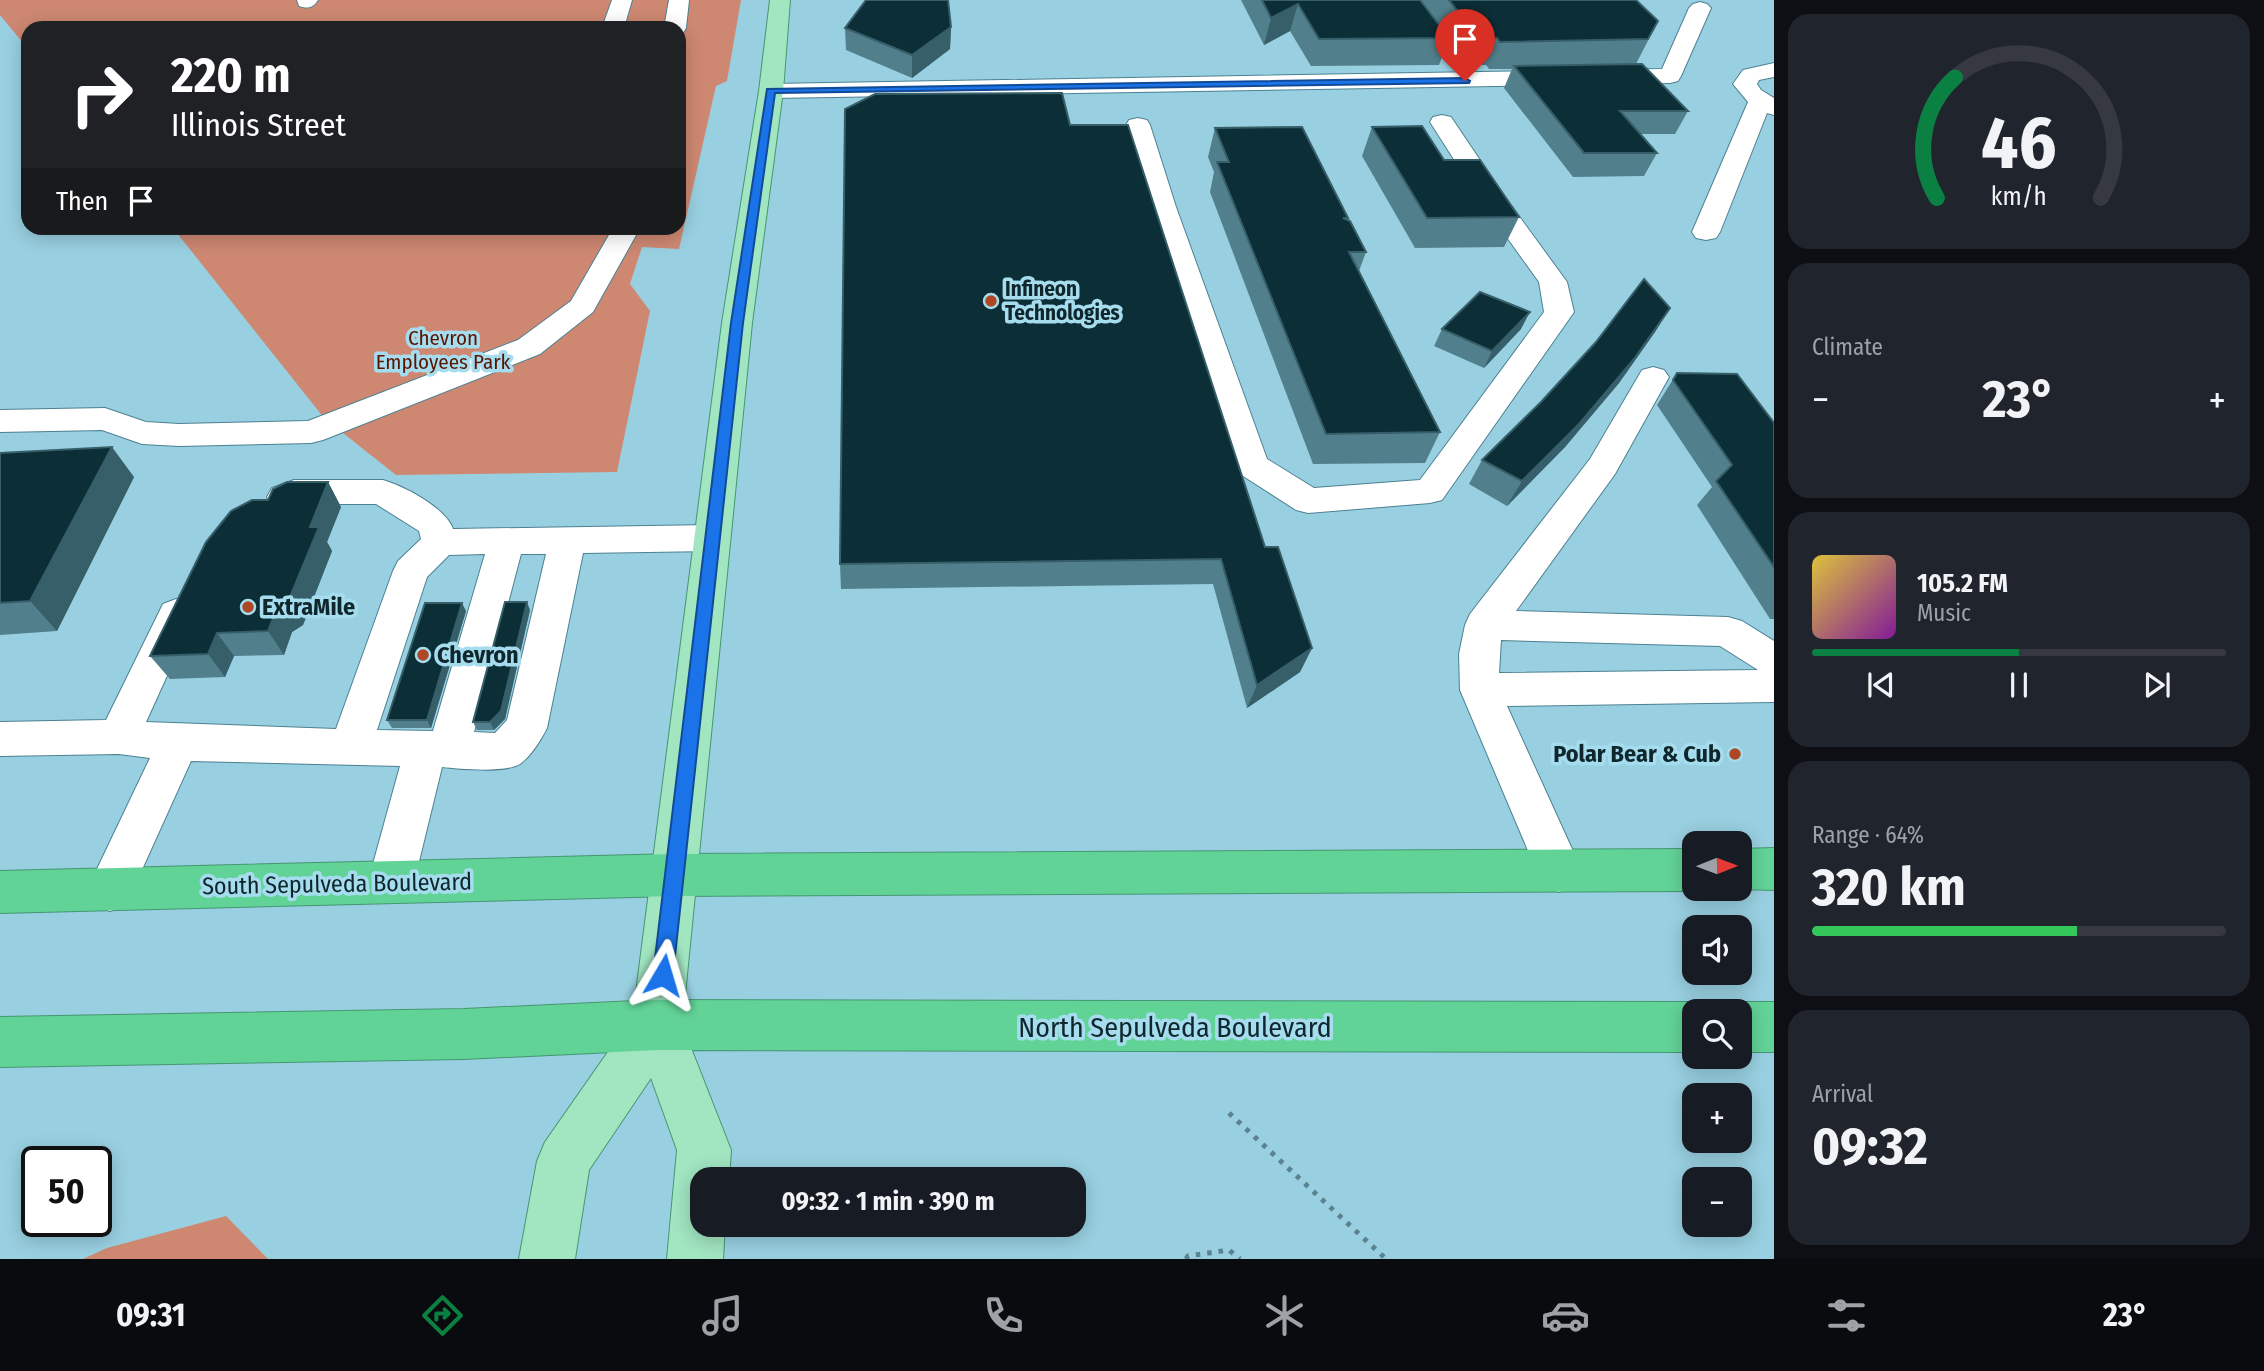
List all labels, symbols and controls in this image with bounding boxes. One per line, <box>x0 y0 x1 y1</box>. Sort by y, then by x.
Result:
pin <box>1435 9 1495 81</box>
icon: arrive <box>1446 20 1484 58</box>
text: 220 m <box>171 46 291 105</box>
icon: right <box>56 49 147 140</box>
text: 46 <box>1981 100 2057 187</box>
text: Illinois Street <box>171 106 346 144</box>
text: km/h <box>1991 181 2047 211</box>
icon: arrive <box>122 182 160 220</box>
text: Then <box>56 186 108 217</box>
place label: Infineon Technologies <box>1005 276 1120 326</box>
marker: Infineon Technologies <box>983 293 999 309</box>
park label: Chevron Employees Park <box>376 325 511 375</box>
text: Climate <box>1812 333 1883 361</box>
text: 23° <box>1982 368 2055 431</box>
text: − <box>1812 377 1829 423</box>
text: + <box>2209 377 2226 423</box>
text: 105.2 FM <box>1917 568 2008 599</box>
place label: ExtraMile <box>262 593 355 621</box>
marker: ExtraMile <box>240 599 256 615</box>
text: Music <box>1917 599 1971 627</box>
place label: Chevron <box>437 641 519 669</box>
marker: Chevron <box>415 647 431 663</box>
icon: previous <box>1862 666 1900 704</box>
icon: pause <box>2000 666 2038 704</box>
icon: next <box>2138 666 2176 704</box>
place label: Polar Bear & Cub <box>1553 740 1721 768</box>
marker: Polar Bear & Cub <box>1727 746 1743 762</box>
text: Range · 64% <box>1812 821 1924 849</box>
north arrow <box>1682 831 1752 901</box>
map controls <box>1682 831 1752 1237</box>
text: 320 km <box>1812 856 1966 919</box>
street label: South Sepulveda Boulevard <box>202 868 472 900</box>
button: sound <box>1682 915 1752 985</box>
position arrow <box>626 938 700 1012</box>
button: search <box>1682 999 1752 1069</box>
street label: North Sepulveda Boulevard <box>1018 1011 1332 1044</box>
text: Arrival <box>1812 1080 1873 1108</box>
button: + <box>1682 1083 1752 1153</box>
text: 09:32 <box>1812 1115 1928 1178</box>
speed limit sign: 50 <box>21 1146 112 1237</box>
button: − <box>1682 1167 1752 1237</box>
text: 09:32 · 1 min · 390 m <box>781 1186 995 1217</box>
icon: directions <box>418 1291 467 1340</box>
icon: music <box>698 1291 747 1340</box>
icon: phone <box>979 1291 1028 1340</box>
icon: climate <box>1260 1291 1309 1340</box>
icon: car <box>1541 1291 1590 1340</box>
icon: filters <box>1822 1291 1871 1340</box>
text: 09:31 <box>116 1296 186 1334</box>
text: 23° <box>2103 1296 2148 1334</box>

